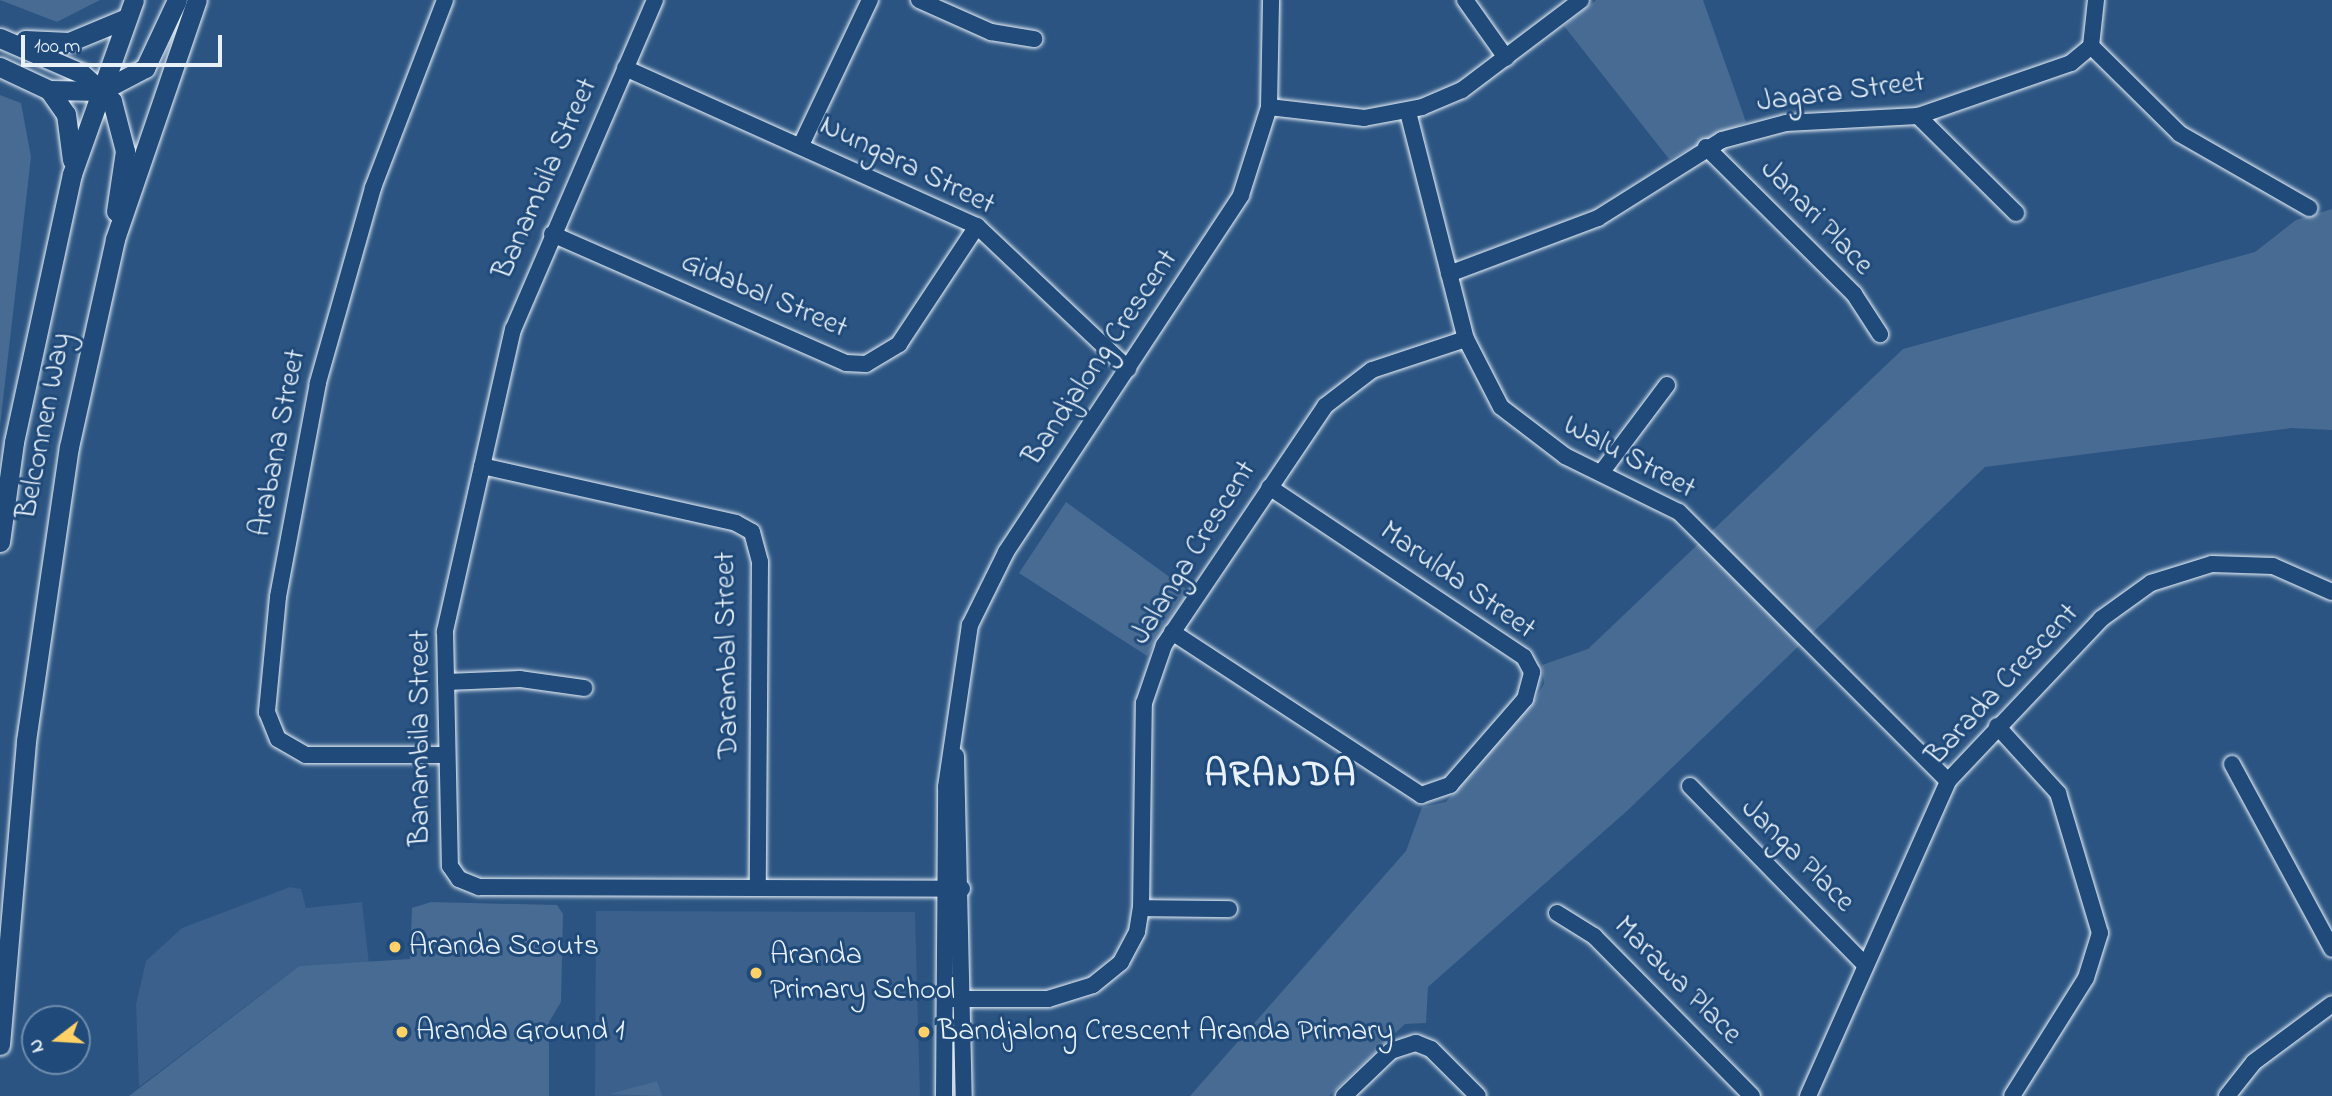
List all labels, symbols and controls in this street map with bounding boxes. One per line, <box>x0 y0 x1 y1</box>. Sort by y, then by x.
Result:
scale bar <box>24 21 226 65</box>
text: 100 m <box>34 32 80 62</box>
street label: Jagara Street <box>1755 65 1927 121</box>
street label: Banambila Street <box>486 73 606 285</box>
street label: Nungara Street <box>814 108 1000 224</box>
street label: Janari Place <box>1752 152 1880 284</box>
street label: Bandjalong Crescent <box>1015 243 1187 473</box>
street label: Gidabal Street <box>675 245 853 347</box>
street label: Belconnen Way <box>9 330 81 522</box>
street label: Arabana Street <box>243 346 315 540</box>
street label: Walu Street <box>1557 408 1701 508</box>
street label: Jalanga Crescent <box>1123 454 1265 652</box>
street label: Marulda Street <box>1372 514 1542 648</box>
street label: Darambal Street <box>708 551 748 759</box>
street label: Barada Crescent <box>1919 596 2087 774</box>
street label: Banambila Street <box>403 630 439 846</box>
district label: ARANDA <box>1205 754 1357 798</box>
street label: Janga Place <box>1733 792 1861 920</box>
street label: Marawa Place <box>1605 909 1749 1053</box>
place label: Aranda Scouts <box>409 929 599 965</box>
place label: Aranda Primary School <box>770 938 955 1009</box>
marker: Aranda Scouts <box>387 939 403 955</box>
marker: Aranda Primary School <box>748 965 764 981</box>
north arrow <box>21 1005 91 1075</box>
place label: Aranda Ground 1 <box>416 1014 625 1050</box>
place label: Bandjalong Crescent Aranda Primary <box>938 1014 1393 1050</box>
marker: Aranda Ground 1 <box>394 1024 410 1040</box>
marker: Bandjalong Crescent Aranda Primary <box>916 1024 932 1040</box>
text: N <box>23 1036 52 1056</box>

